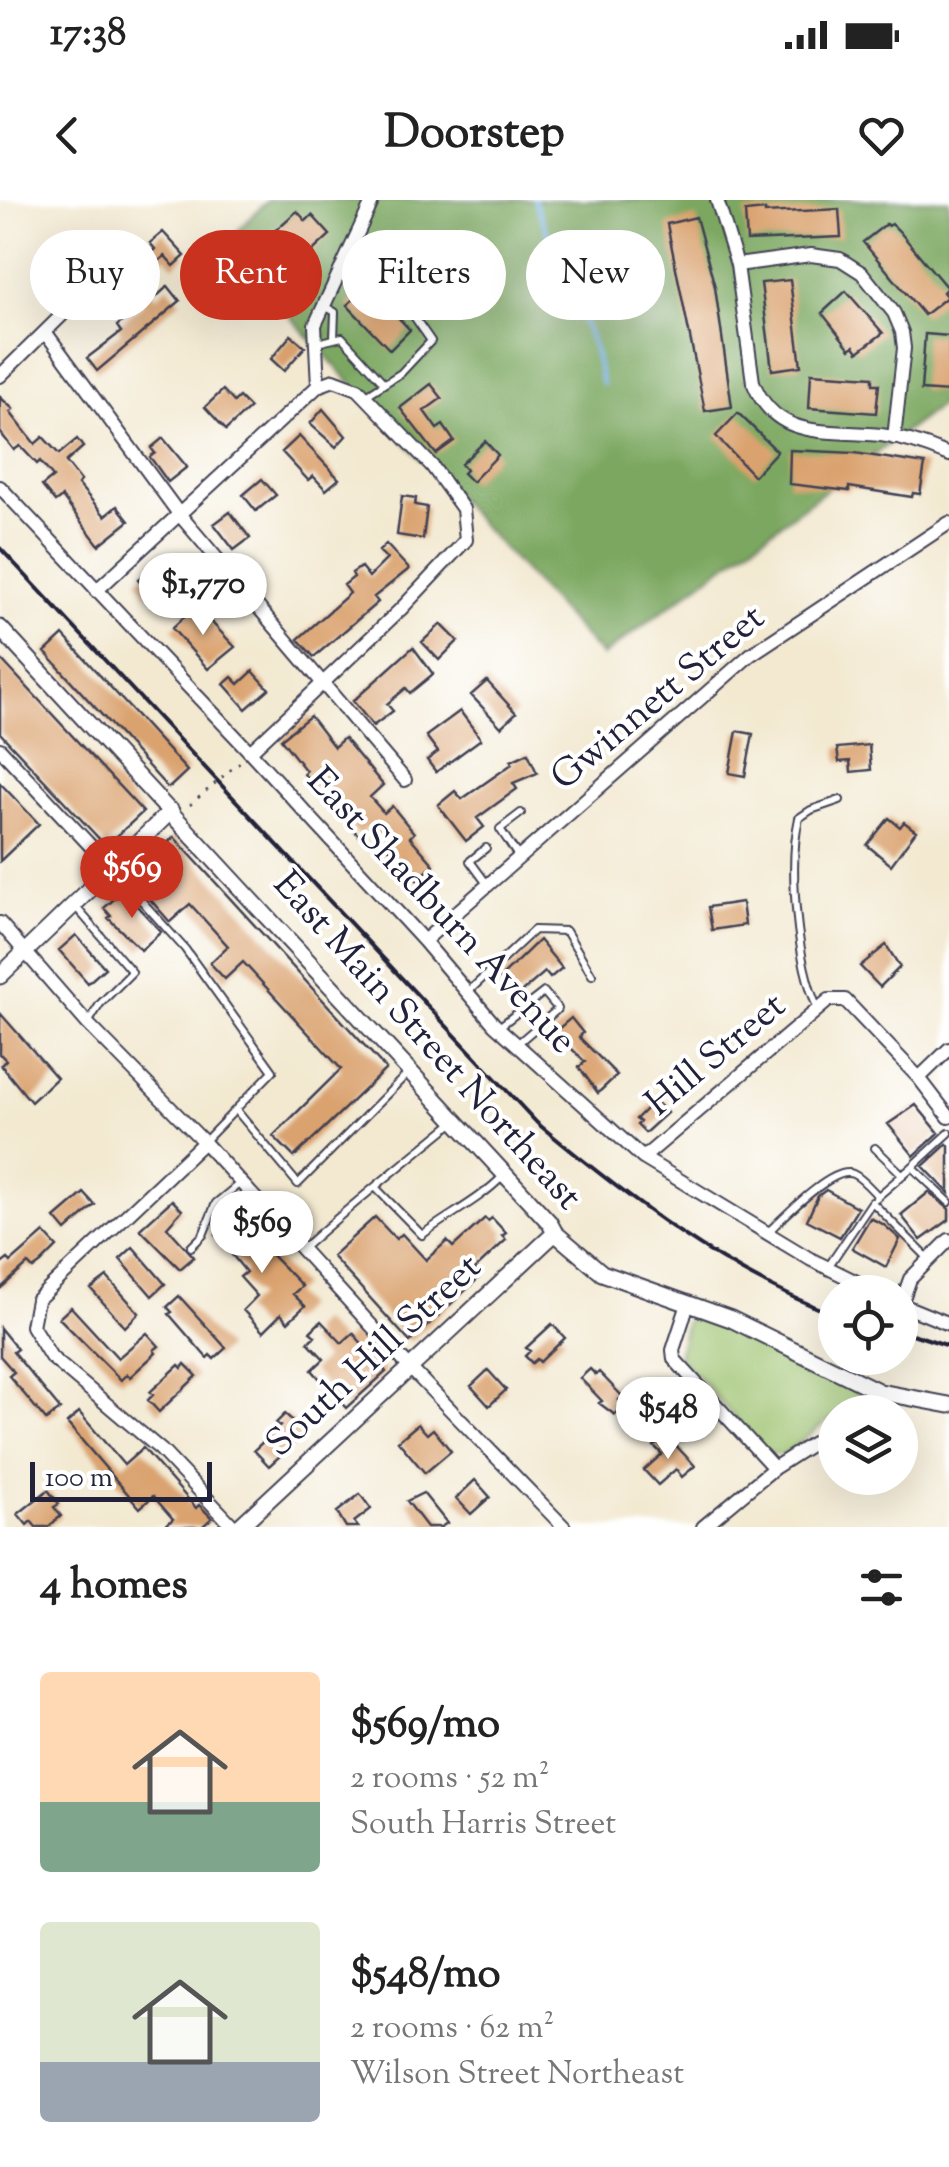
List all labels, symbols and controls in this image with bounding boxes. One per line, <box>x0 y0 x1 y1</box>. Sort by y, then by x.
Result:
text: 17:38 <box>50 8 126 62</box>
text: Doorstep <box>384 103 565 168</box>
icon: back <box>40 108 95 163</box>
icon: heart <box>854 108 909 163</box>
chip: Buy <box>30 230 160 320</box>
chip: Rent <box>180 230 322 320</box>
chip: Filters <box>342 230 506 320</box>
chip: New <box>526 230 665 320</box>
pin: $1,770 <box>122 553 284 638</box>
text: $1,770 <box>161 562 245 608</box>
street label: Gwinnett Street <box>540 593 778 805</box>
street label: East Shadburn Avenue <box>293 757 587 1067</box>
pin: $569 <box>73 836 191 921</box>
text: $569 <box>102 845 162 891</box>
street label: East Main Street Northeast <box>259 861 593 1223</box>
street label: Hill Street <box>635 981 799 1131</box>
pin: $569 <box>203 1191 321 1276</box>
text: $569 <box>232 1200 292 1246</box>
street label: South Hill Street <box>255 1243 495 1471</box>
map controls <box>818 1275 918 1495</box>
button: locate <box>818 1275 918 1375</box>
pin: $548 <box>609 1377 727 1462</box>
text: $548 <box>638 1386 698 1432</box>
button: layers <box>818 1395 918 1495</box>
scale bar <box>30 1457 212 1502</box>
text: 100 m <box>45 1459 113 1499</box>
text: 4 homes <box>40 1557 188 1617</box>
icon: filters <box>854 1560 909 1615</box>
text: $569/mo <box>350 1696 500 1756</box>
icon: home <box>120 1712 240 1832</box>
text: 2 rooms · 52 m² <box>350 1756 550 1802</box>
text: South Harris Street <box>350 1802 616 1848</box>
text: $548/mo <box>350 1946 500 2006</box>
icon: home <box>120 1962 240 2082</box>
text: 2 rooms · 62 m² <box>350 2006 554 2052</box>
text: Wilson Street Northeast <box>350 2052 684 2098</box>

